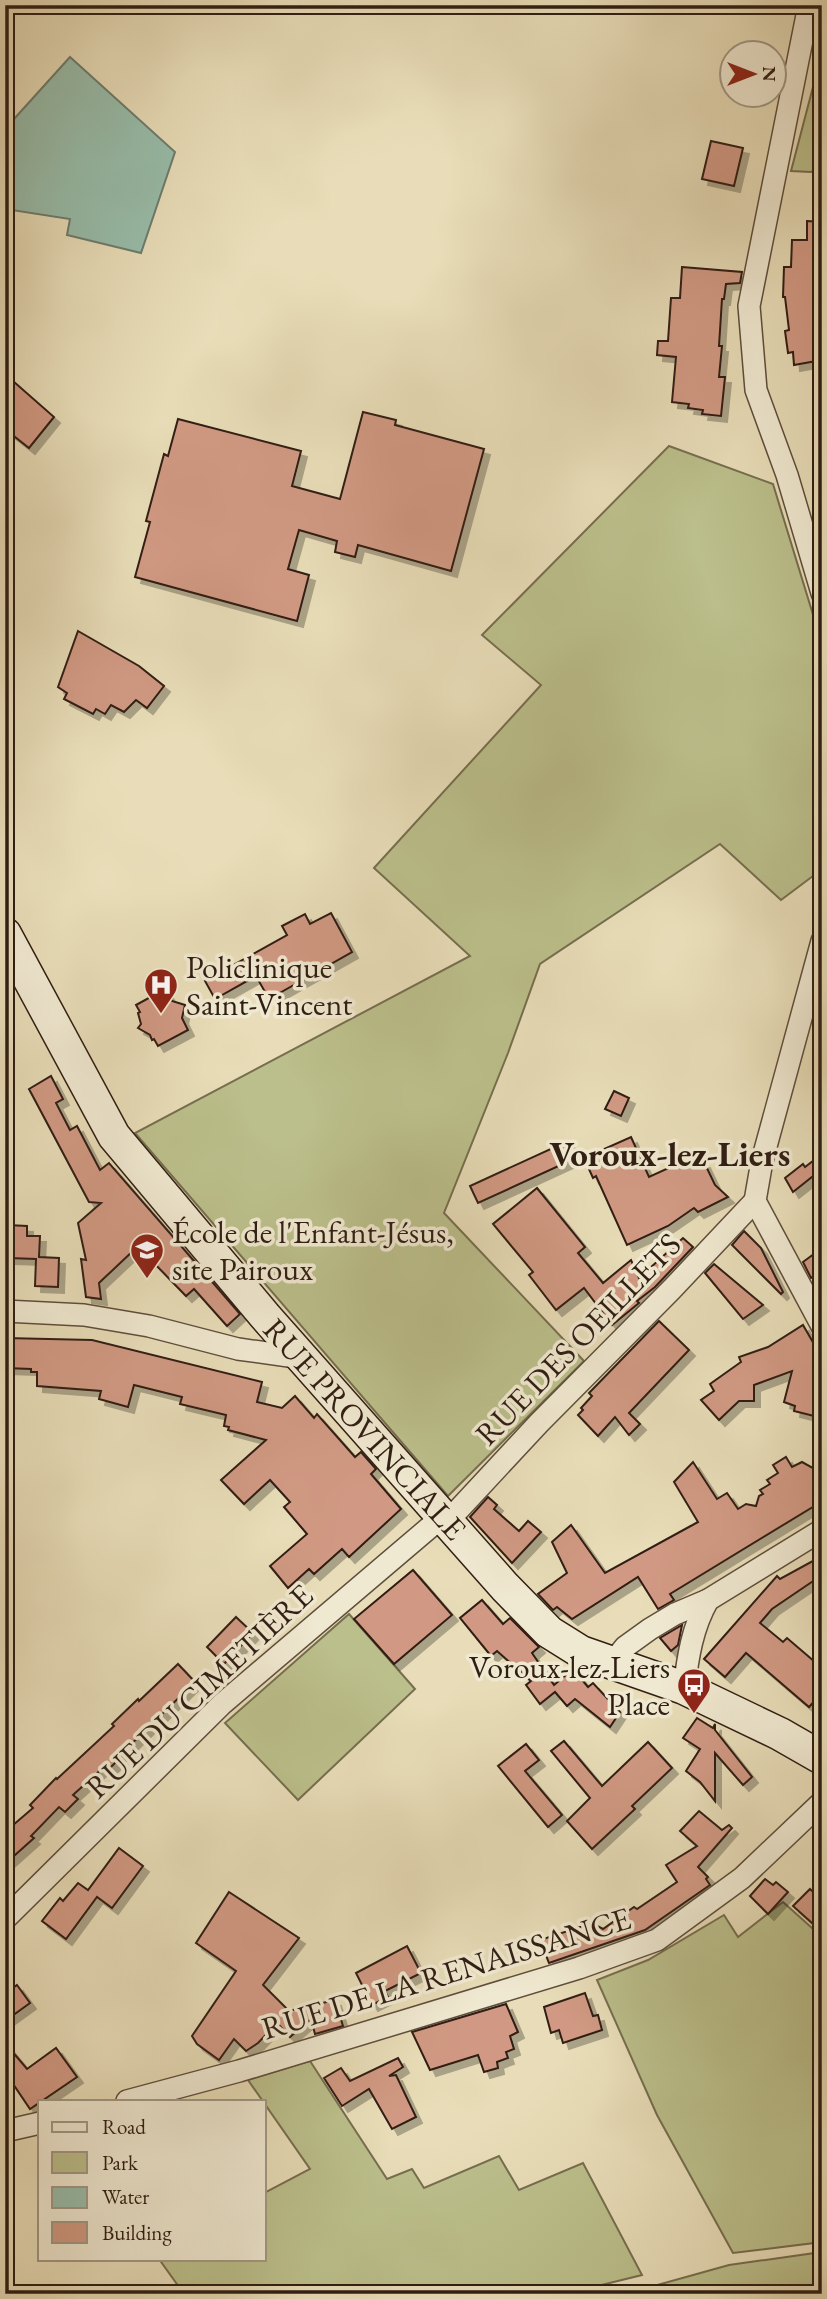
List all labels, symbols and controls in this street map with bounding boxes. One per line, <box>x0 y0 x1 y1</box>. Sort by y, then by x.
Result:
north arrow <box>718 38 788 108</box>
text: N <box>757 66 782 82</box>
place label: Policlinique Saint-Vincent <box>186 946 352 1025</box>
hospital icon: Policlinique Saint-Vincent <box>142 966 180 1015</box>
district label: Voroux-lez-Liers <box>550 1131 790 1176</box>
place label: École de l'Enfant-Jésus, site Pairoux <box>172 1211 454 1290</box>
street label: RUE DES OEILLETS <box>466 1224 690 1454</box>
school or university icon: École de l'Enfant-Jésus, site Pairoux <box>128 1231 166 1280</box>
street label: RUE PROVINCIALE <box>254 1309 476 1549</box>
street label: RUE DU CIMETIÈRE <box>76 1574 322 1808</box>
place label: Voroux-lez-Liers Place <box>469 1646 670 1725</box>
bus stop icon: Voroux-lez-Liers Place <box>675 1666 713 1715</box>
street label: RUE DE LA RENAISSANCE <box>256 1897 636 2049</box>
legend <box>38 2100 266 2260</box>
text: Road <box>102 2113 146 2140</box>
text: Park <box>102 2149 139 2176</box>
text: Water <box>102 2183 149 2210</box>
text: Building <box>102 2219 172 2246</box>

